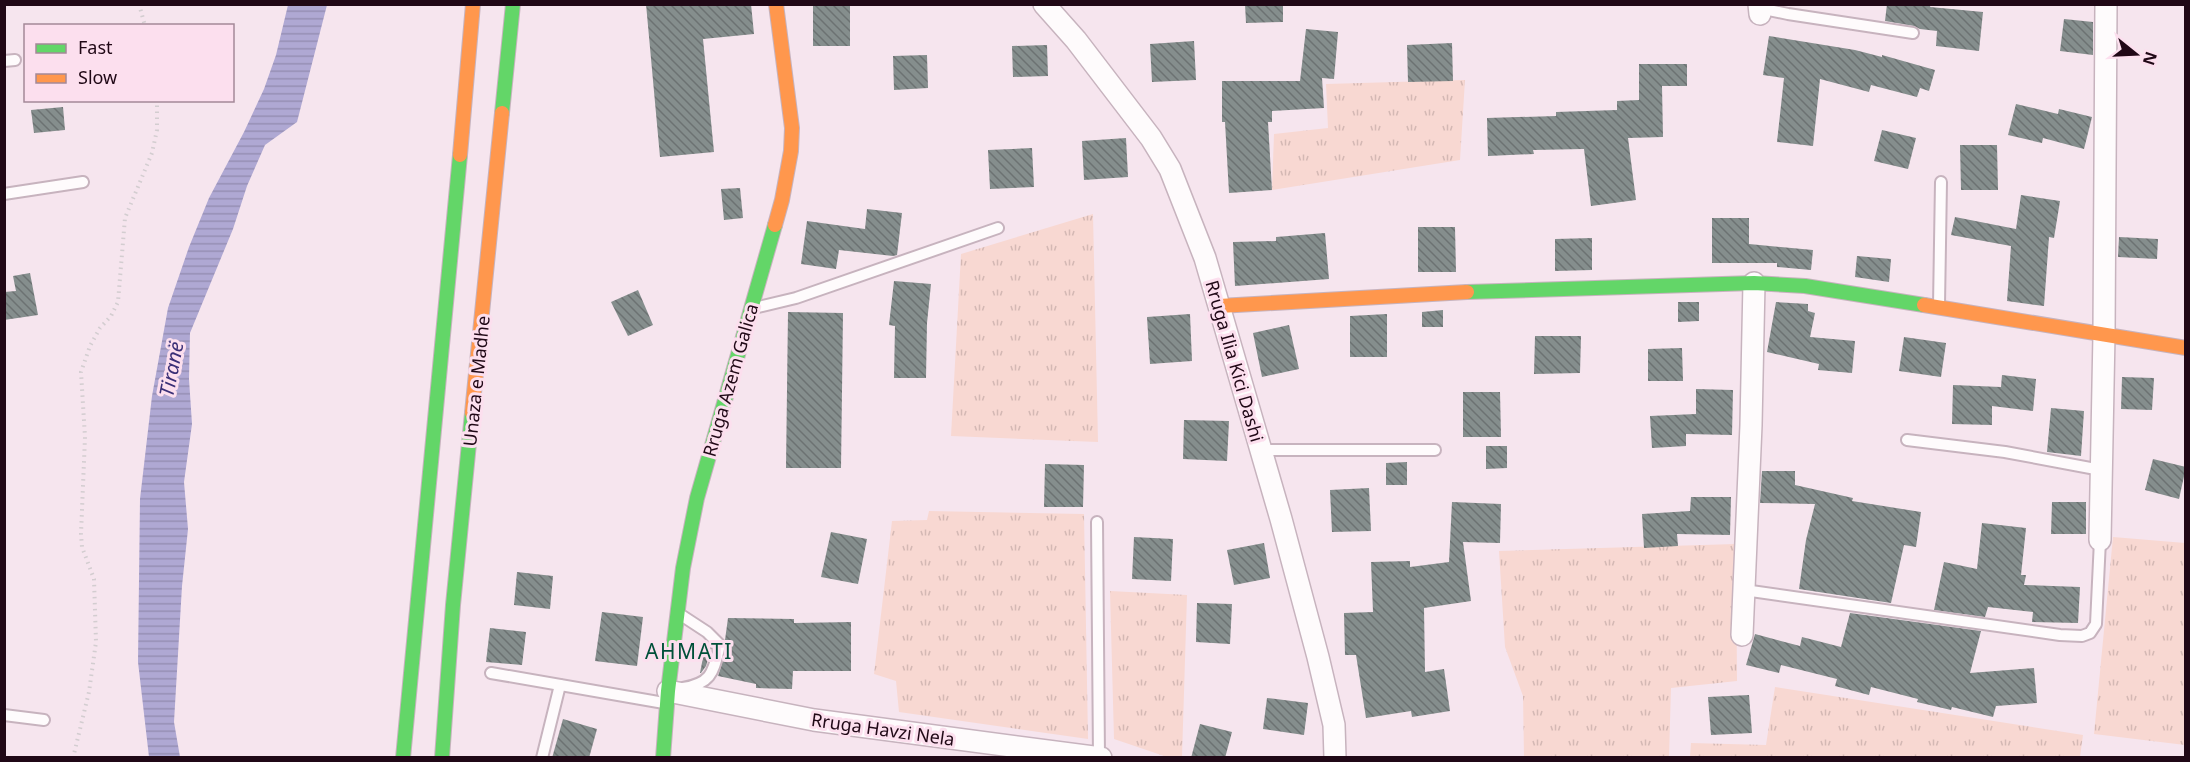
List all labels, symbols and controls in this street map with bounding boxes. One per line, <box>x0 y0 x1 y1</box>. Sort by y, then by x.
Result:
legend <box>24 24 234 102</box>
north arrow <box>2106 24 2166 84</box>
text: Fast <box>78 35 113 59</box>
text: N <box>2138 49 2163 68</box>
text: Slow <box>78 65 117 89</box>
street label: Rruga Ilia Kici Dashi <box>1200 277 1270 445</box>
street label: Rruga Azem Galica <box>697 301 763 459</box>
street label: Unaza e Madhe <box>457 314 495 448</box>
water label: Tiranë <box>152 339 190 399</box>
district label: AHMATI <box>645 637 733 665</box>
street label: Rruga Havzi Nela <box>810 707 956 751</box>

